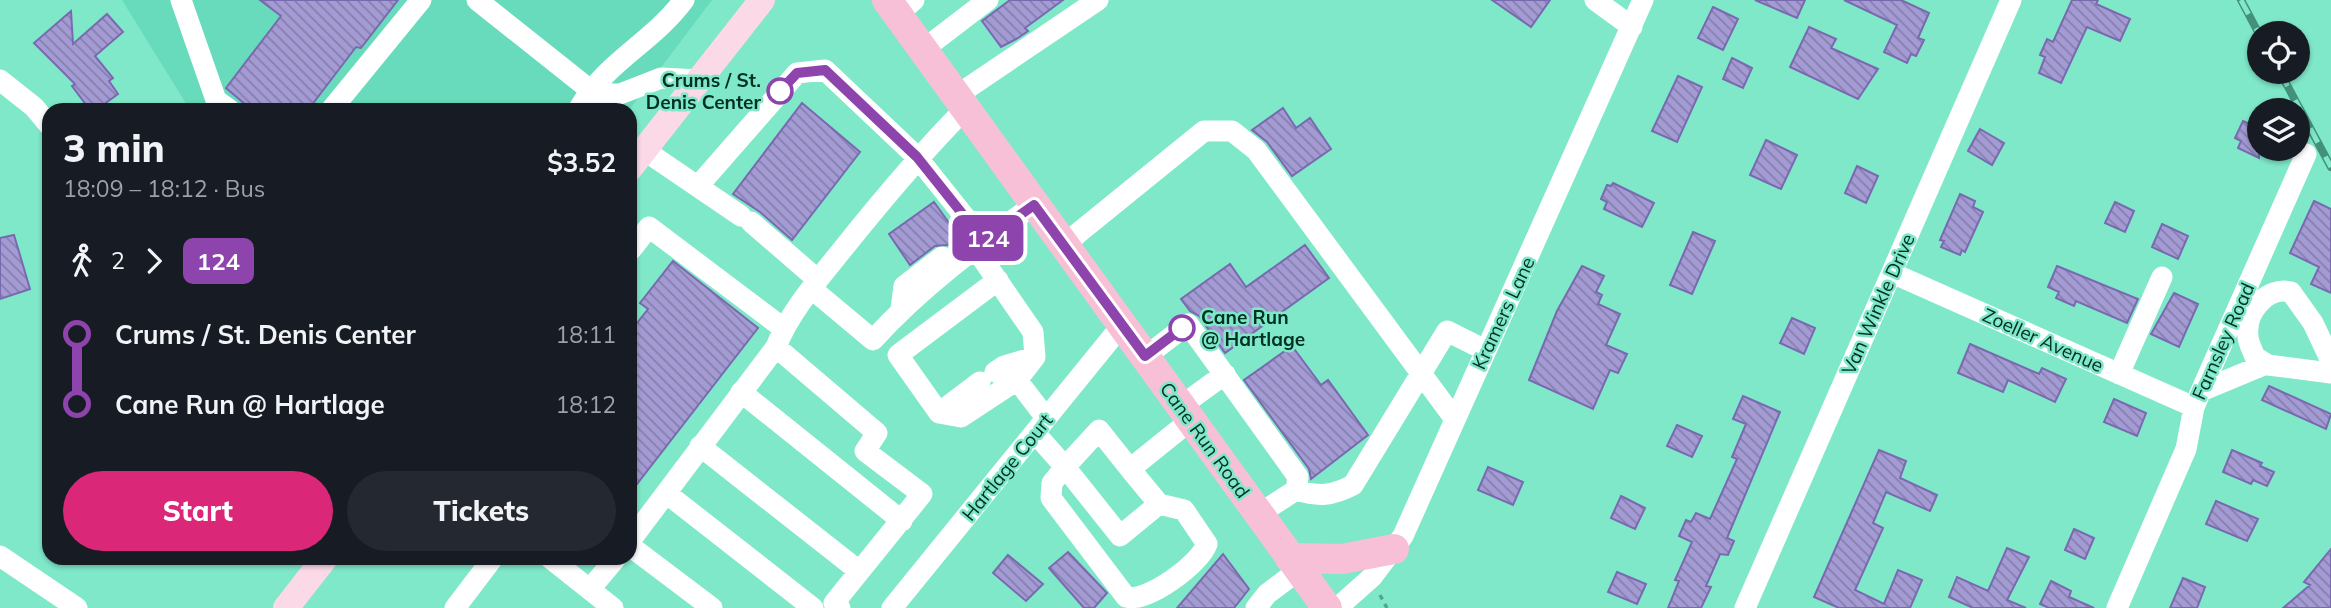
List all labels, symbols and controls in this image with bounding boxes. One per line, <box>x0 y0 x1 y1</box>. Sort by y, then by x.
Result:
map controls <box>2247 21 2310 161</box>
button: locate <box>2247 21 2310 84</box>
place label: Crums / St. Denis Center <box>646 68 762 114</box>
marker: Crums / St. Denis Center <box>767 78 793 104</box>
button: layers <box>2247 98 2310 161</box>
text: 3 min <box>63 124 165 172</box>
text: $3.52 <box>547 146 616 179</box>
text: 18:09 – 18:12 · Bus <box>63 174 265 203</box>
line badge: 124 <box>948 215 1028 261</box>
text: 124 <box>966 223 1010 253</box>
street label: Van Winkle Drive <box>1836 230 1920 378</box>
icon: walk <box>63 242 101 280</box>
icon: forward <box>135 242 173 280</box>
text: 2 <box>111 246 125 275</box>
text: 124 <box>197 246 240 276</box>
street label: Kramers Lane <box>1466 253 1540 373</box>
street label: Farnsley Road <box>2187 279 2259 403</box>
street label: Zoeller Avenue <box>1979 303 2107 377</box>
place label: Cane Run @ Hartlage <box>1201 305 1305 351</box>
marker: Cane Run @ Hartlage <box>1169 315 1195 341</box>
text: Crums / St. Denis Center <box>115 318 416 351</box>
text: 18:11 <box>556 320 616 349</box>
street label: Cane Run Road <box>1155 377 1255 503</box>
text: Cane Run @ Hartlage <box>115 388 385 421</box>
text: 18:12 <box>556 390 616 419</box>
street label: Hartlage Court <box>956 408 1058 525</box>
button: Start <box>63 471 333 551</box>
button: Tickets <box>347 471 616 551</box>

